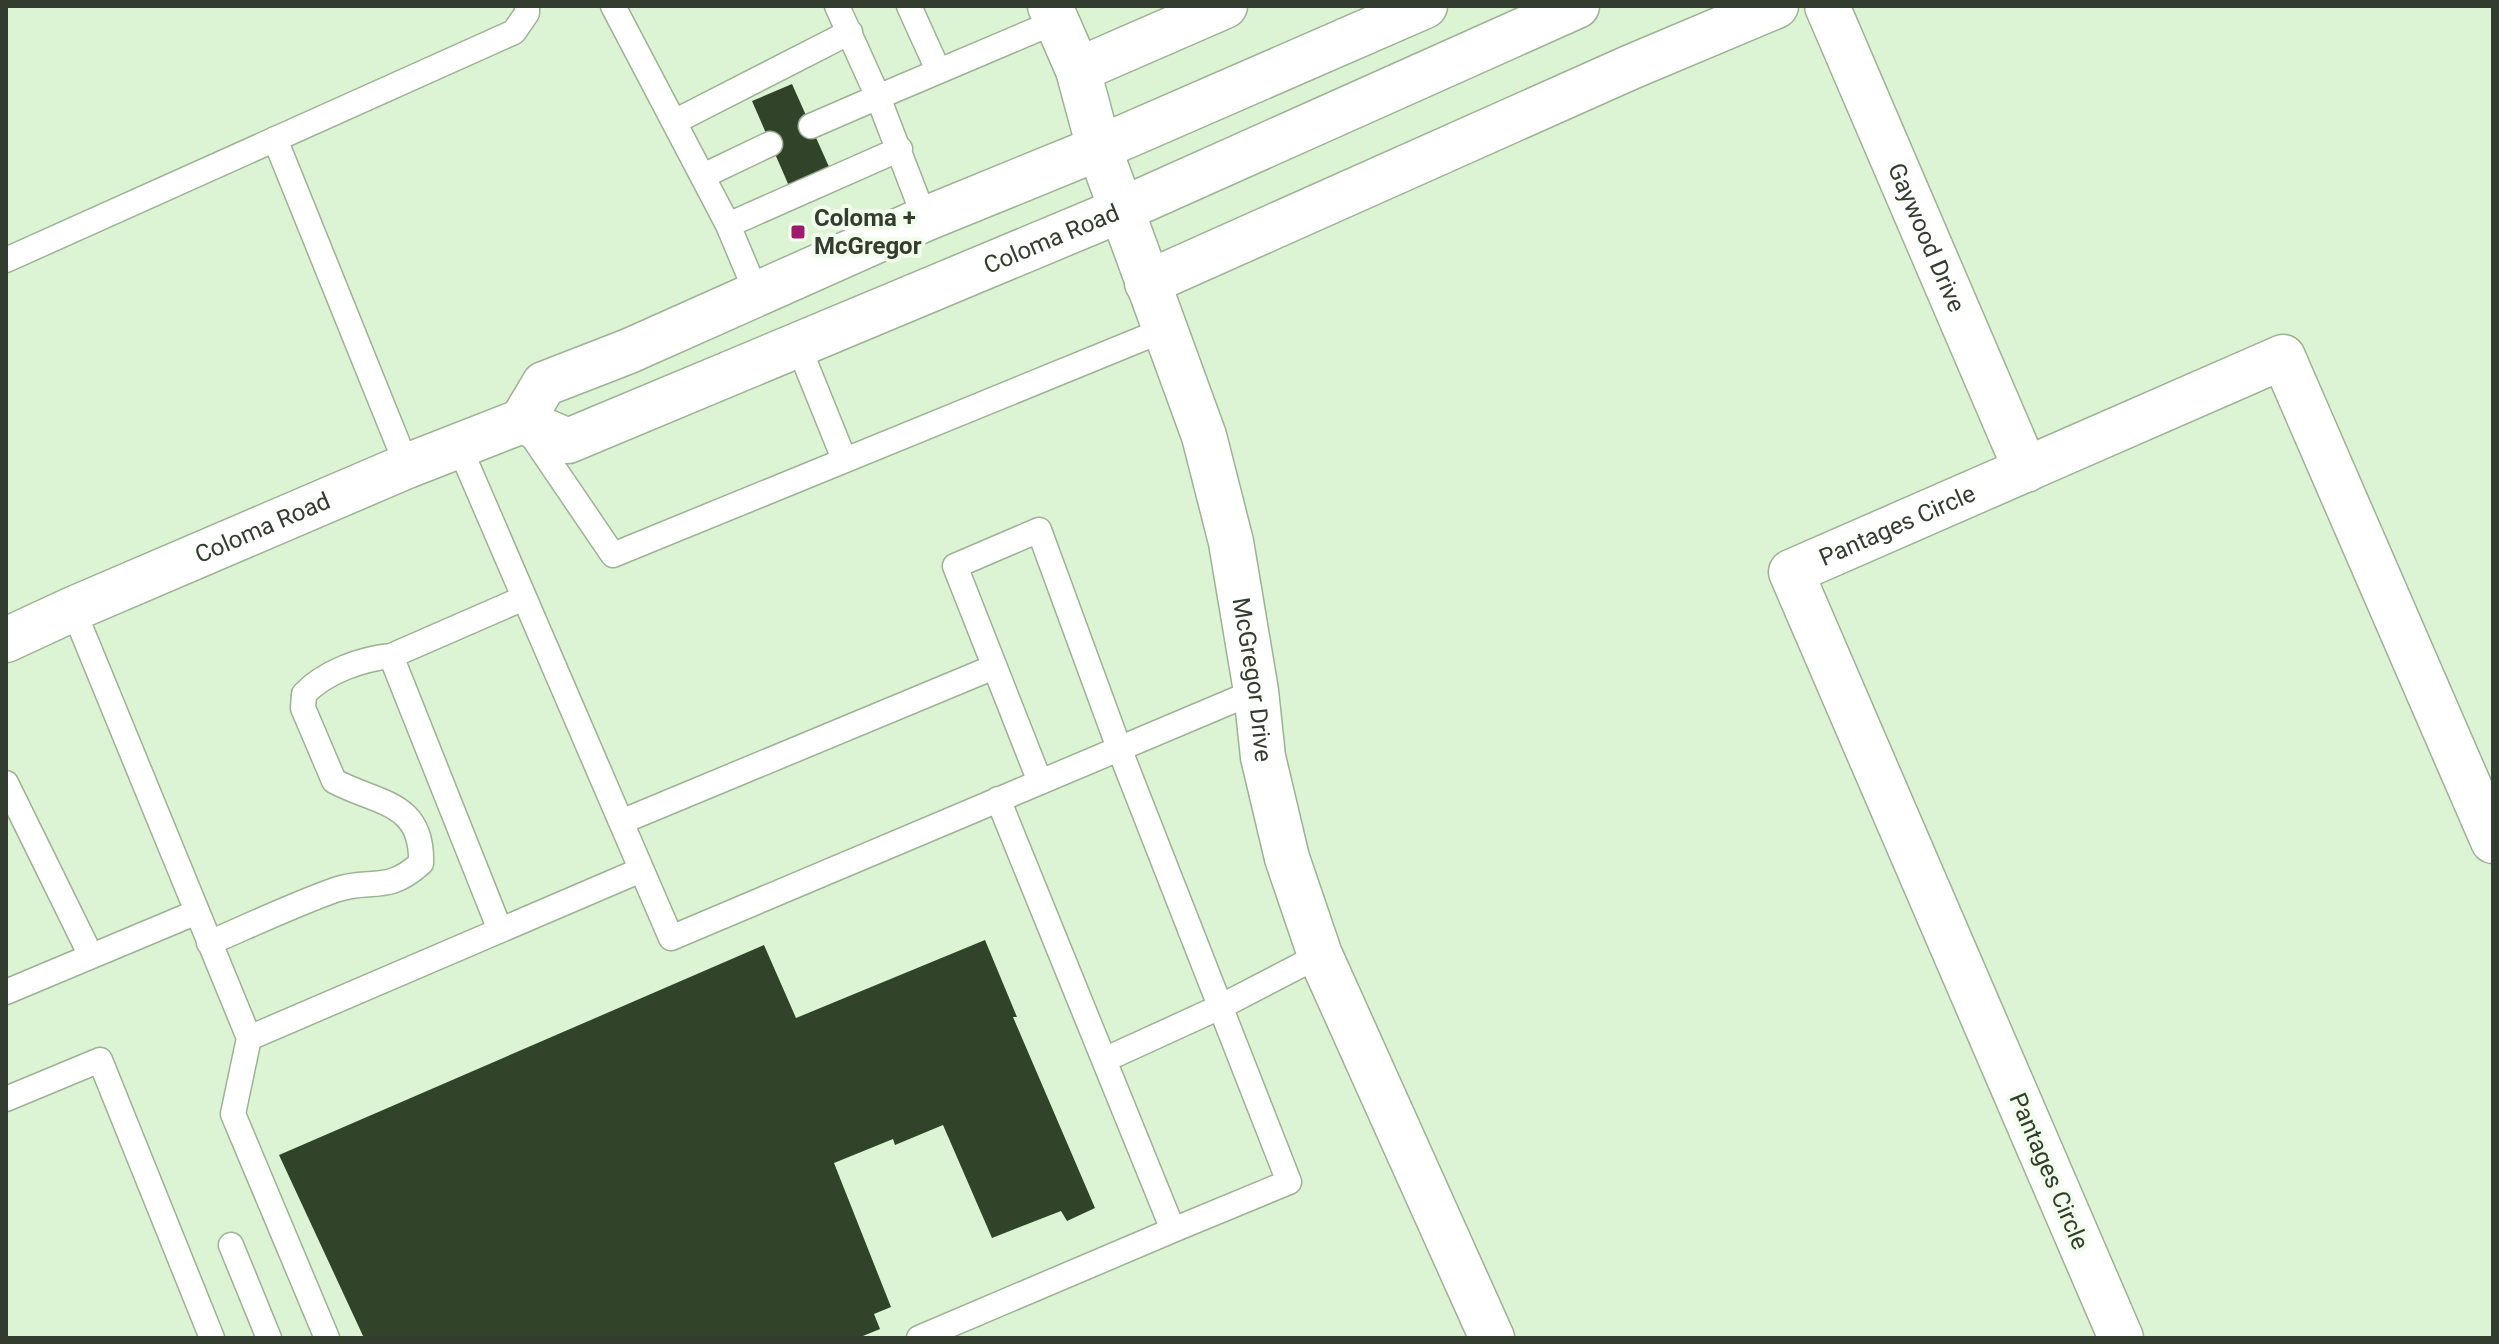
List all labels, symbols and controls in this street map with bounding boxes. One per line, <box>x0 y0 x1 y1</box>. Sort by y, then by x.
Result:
street label: Gaywood Drive <box>1882 159 1971 316</box>
street label: Coloma Road <box>980 198 1123 280</box>
place label: Coloma + McGregor <box>814 204 922 260</box>
marker: Coloma + McGregor <box>789 223 807 241</box>
street label: Pantages Circle <box>1815 479 1980 572</box>
street label: Coloma Road <box>191 487 334 569</box>
street label: McGregor Drive <box>1227 595 1277 763</box>
street label: Pantages Circle <box>2003 1089 2095 1253</box>

